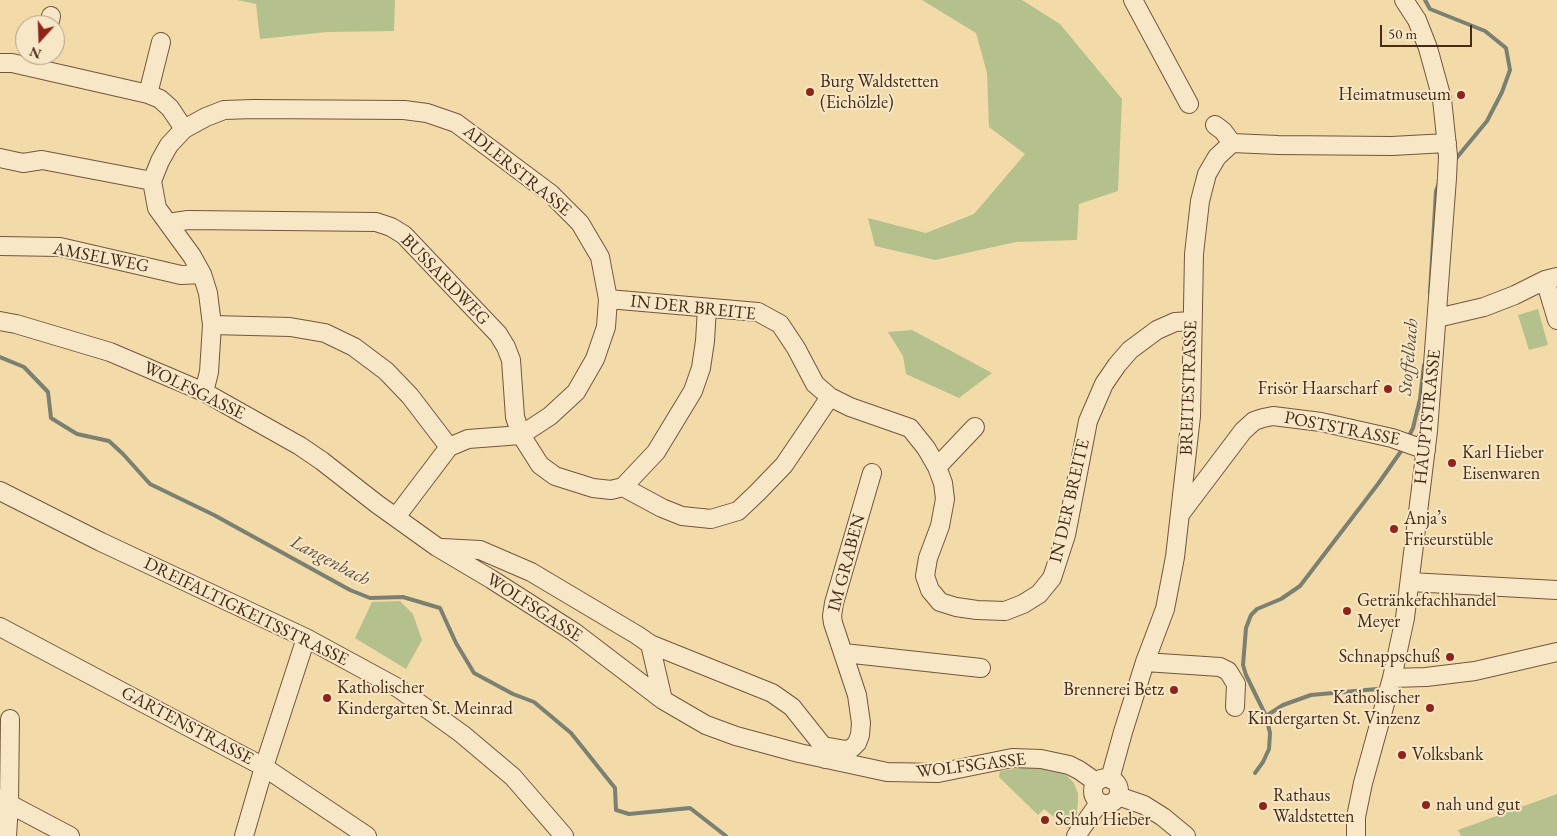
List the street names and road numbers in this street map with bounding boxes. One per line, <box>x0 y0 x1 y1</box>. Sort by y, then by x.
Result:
street label: ADLERSTRASSE <box>459 121 575 221</box>
street label: BUSSARDWEG <box>396 230 494 330</box>
street label: AMSELWEG <box>51 238 151 278</box>
street label: IN DER BREITE <box>629 291 757 325</box>
street label: BREITESTRASSE <box>1176 320 1202 456</box>
street label: HAUPTSTRASSE <box>1410 348 1446 486</box>
street label: WOLFSGASSE <box>140 357 248 425</box>
street label: POSTSTRASSE <box>1282 407 1402 451</box>
street label: IN DER BREITE <box>1045 437 1095 565</box>
street label: IM GRABEN <box>824 512 870 614</box>
street label: DREIFALTIGKEITSSTRASSE <box>140 553 352 671</box>
street label: WOLFSGASSE <box>482 569 586 647</box>
street label: GARTENSTRASSE <box>117 682 257 770</box>
street label: WOLFSGASSE <box>915 749 1027 783</box>

